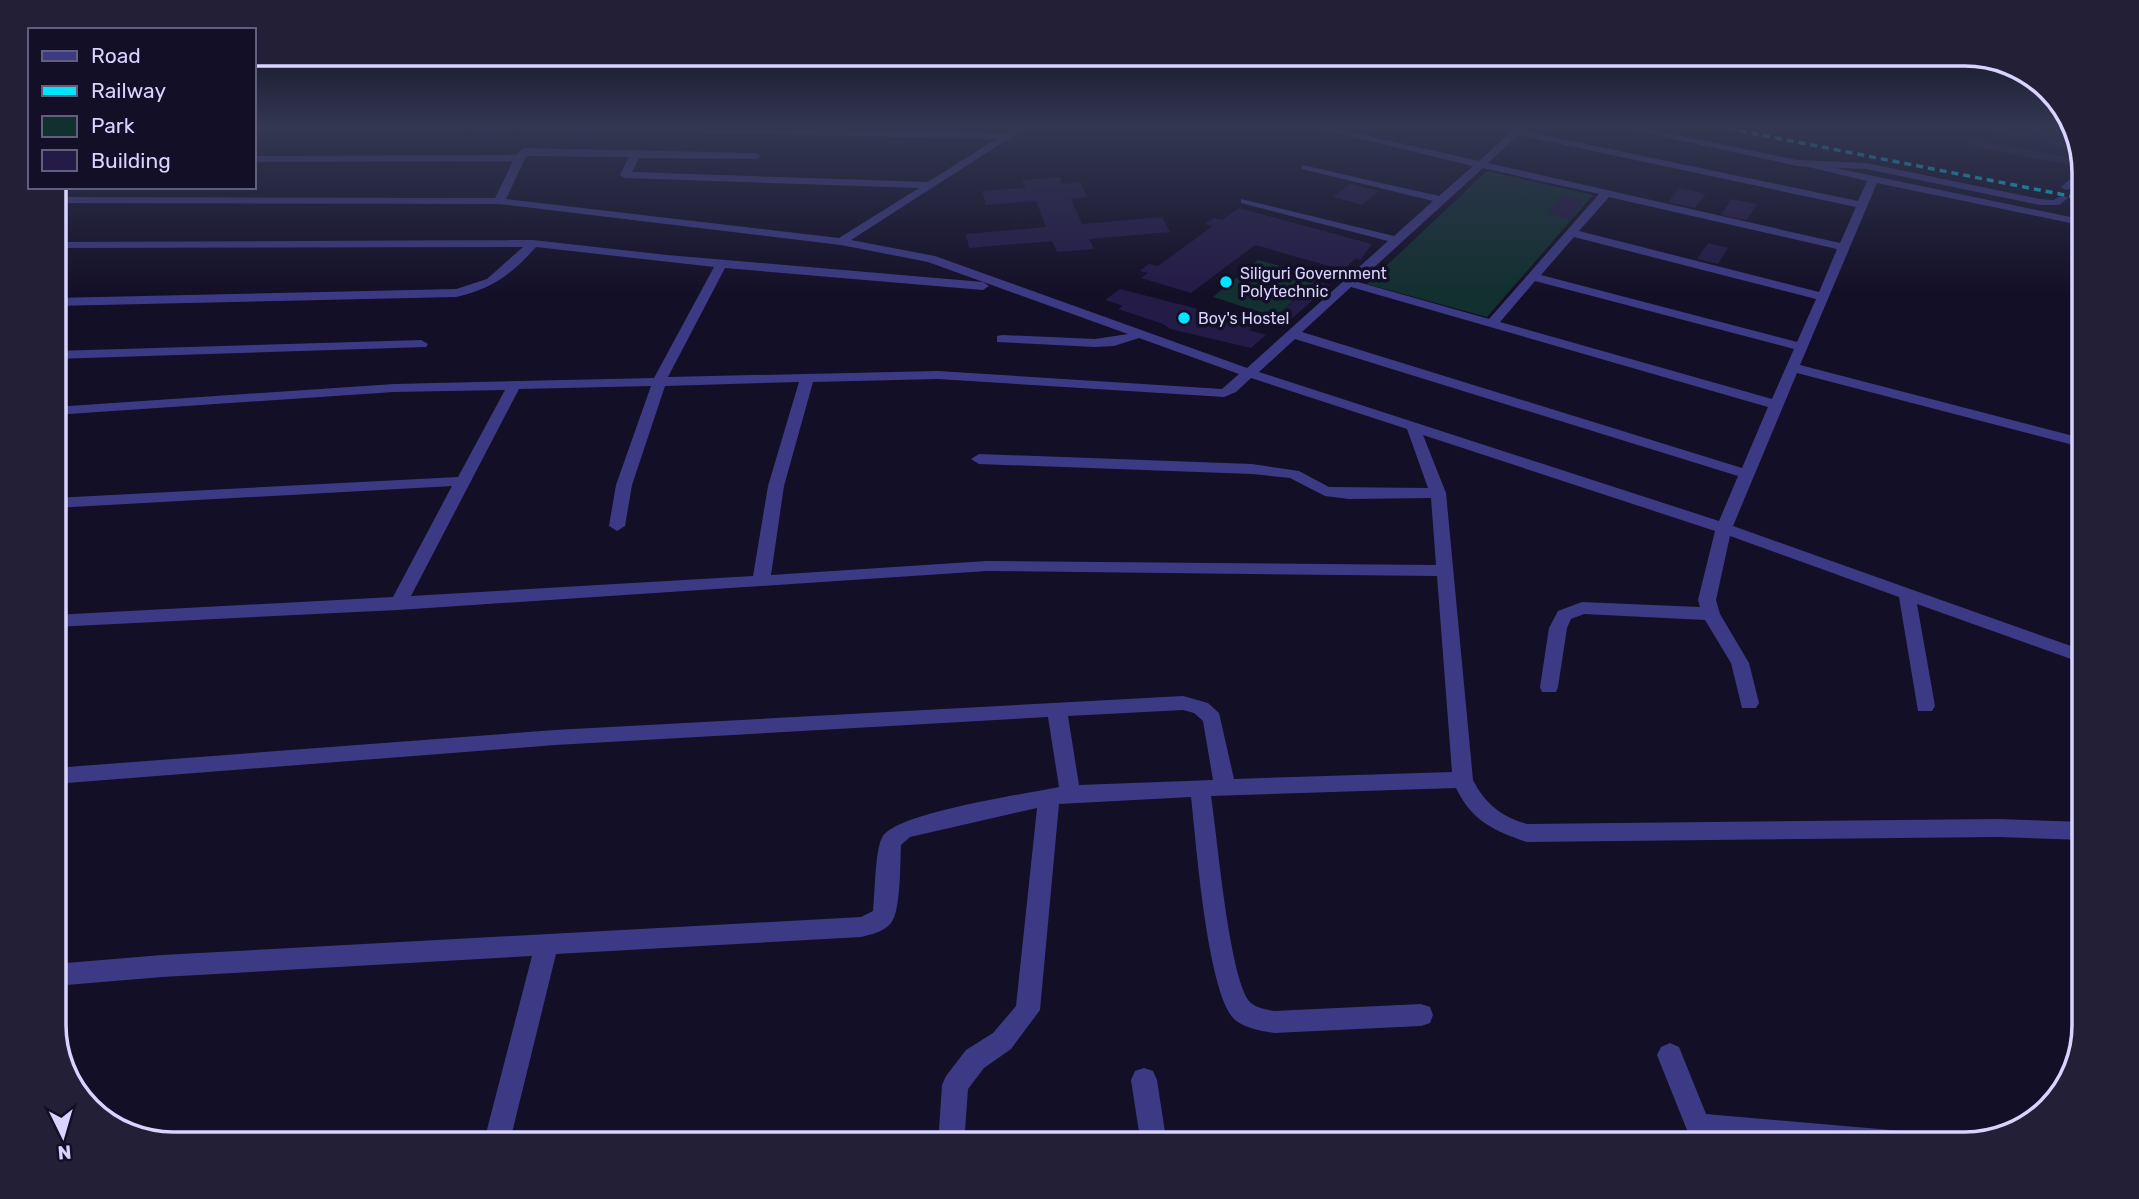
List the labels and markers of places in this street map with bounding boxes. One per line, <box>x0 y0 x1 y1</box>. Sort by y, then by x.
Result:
place label: Siliguri Government Polytechnic <box>1240 264 1387 301</box>
marker: Siliguri Government Polytechnic <box>1218 274 1234 290</box>
place label: Boy's Hostel <box>1198 309 1289 328</box>
marker: Boy's Hostel <box>1176 310 1192 326</box>

